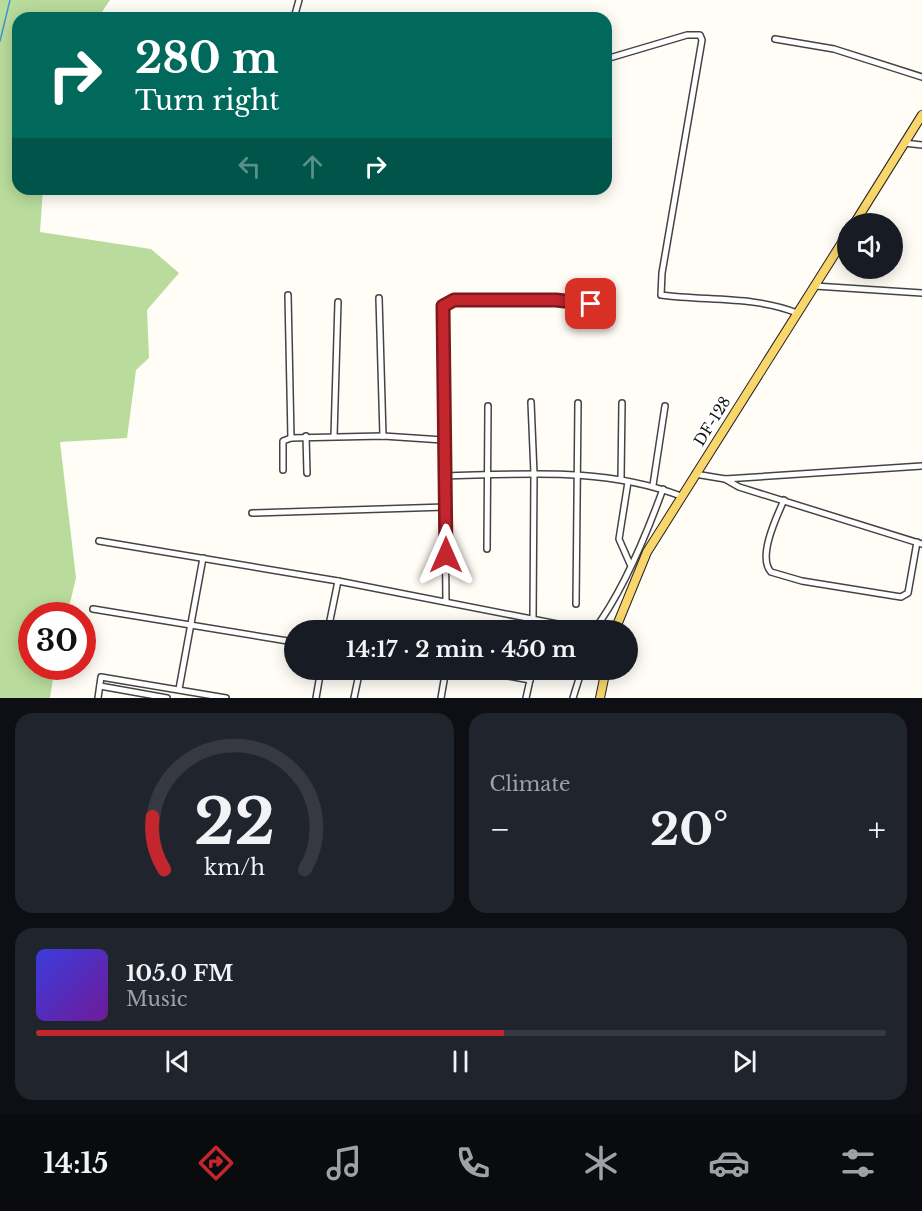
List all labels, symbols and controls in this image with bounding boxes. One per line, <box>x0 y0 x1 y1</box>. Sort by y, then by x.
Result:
text: 280 m <box>135 32 278 84</box>
icon: right <box>36 36 114 114</box>
text: Turn right <box>135 84 279 117</box>
icon: left <box>233 150 266 183</box>
icon: ahead <box>296 150 329 183</box>
icon: right <box>359 150 392 183</box>
map controls <box>837 213 903 279</box>
button: sound <box>837 213 903 279</box>
pin <box>565 278 616 329</box>
icon: arrive <box>574 287 607 320</box>
street label: DF-128 <box>689 393 735 449</box>
position arrow <box>414 523 478 587</box>
speed limit sign: 30 <box>18 602 96 680</box>
text: 14:17 · 2 min · 450 m <box>346 636 576 663</box>
text: Climate <box>490 772 570 796</box>
text: 22 <box>194 783 275 861</box>
text: 20° <box>650 801 728 857</box>
text: − <box>490 809 510 850</box>
text: + <box>868 809 886 850</box>
text: km/h <box>204 854 265 881</box>
text: 105.0 FM <box>126 960 233 987</box>
text: Music <box>126 987 187 1011</box>
icon: previous <box>161 1045 194 1078</box>
icon: pause <box>444 1045 477 1078</box>
icon: next <box>728 1045 761 1078</box>
icon: directions <box>195 1142 237 1184</box>
icon: music <box>323 1142 365 1184</box>
icon: phone <box>452 1142 494 1184</box>
icon: climate <box>580 1142 622 1184</box>
icon: car <box>708 1142 750 1184</box>
icon: filters <box>837 1142 879 1184</box>
text: 14:15 <box>43 1147 108 1180</box>

